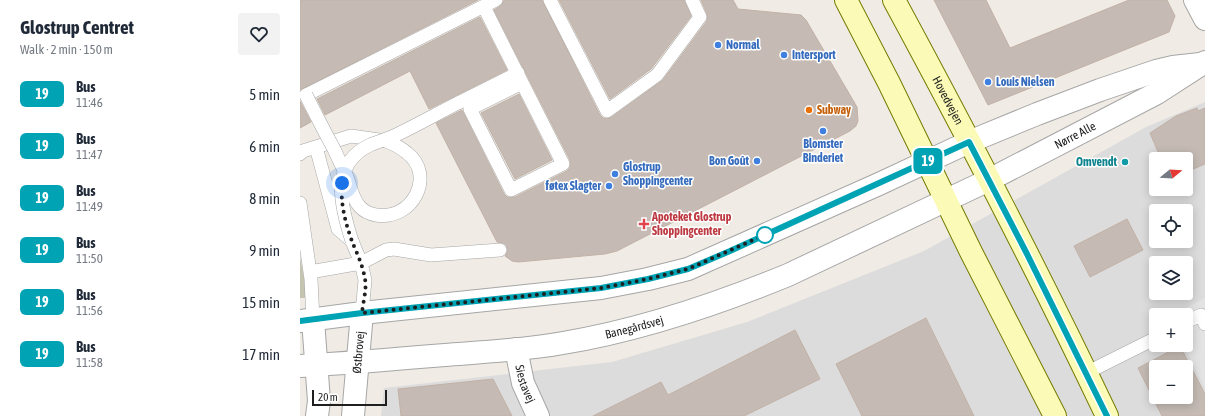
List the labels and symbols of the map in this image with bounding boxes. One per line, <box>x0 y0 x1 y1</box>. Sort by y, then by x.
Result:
place label: Normal <box>726 38 760 52</box>
marker: Normal <box>713 40 723 50</box>
place label: Intersport <box>792 48 836 62</box>
marker: Intersport <box>779 50 789 60</box>
street label: Hovedvejen <box>929 74 966 127</box>
place label: Louis Nielsen <box>996 75 1055 89</box>
marker: Louis Nielsen <box>983 77 993 87</box>
place label: Subway <box>817 103 851 117</box>
marker: Subway <box>804 105 814 115</box>
street label: Nørre Alle <box>1052 119 1098 152</box>
marker: Blomster Binderiet <box>818 126 828 136</box>
place label: Blomster Binderiet <box>803 137 844 165</box>
line badge: 19 <box>910 148 946 174</box>
north arrow <box>1149 152 1193 196</box>
place label: Bon Goût <box>709 154 750 168</box>
place label: Omvendt <box>1076 155 1118 169</box>
marker: Bon Goût <box>752 156 762 166</box>
marker: Omvendt <box>1120 157 1130 167</box>
place label: Glostrup Shoppingcenter <box>623 160 693 188</box>
marker: Glostrup Shoppingcenter <box>610 169 620 179</box>
your location <box>332 173 352 193</box>
place label: føtex Slagter <box>545 179 601 193</box>
marker: føtex Slagter <box>604 181 614 191</box>
place label: Apoteket Glostrup Shoppingcenter <box>651 210 732 238</box>
marker: Apoteket Glostrup Shoppingcenter <box>639 219 649 229</box>
unlabelled marker <box>756 226 774 244</box>
street label: Banegårdsvej <box>604 313 665 342</box>
street label: Østbrovej <box>350 330 367 374</box>
street label: Siestavej <box>512 363 538 405</box>
scale bar <box>312 388 387 407</box>

